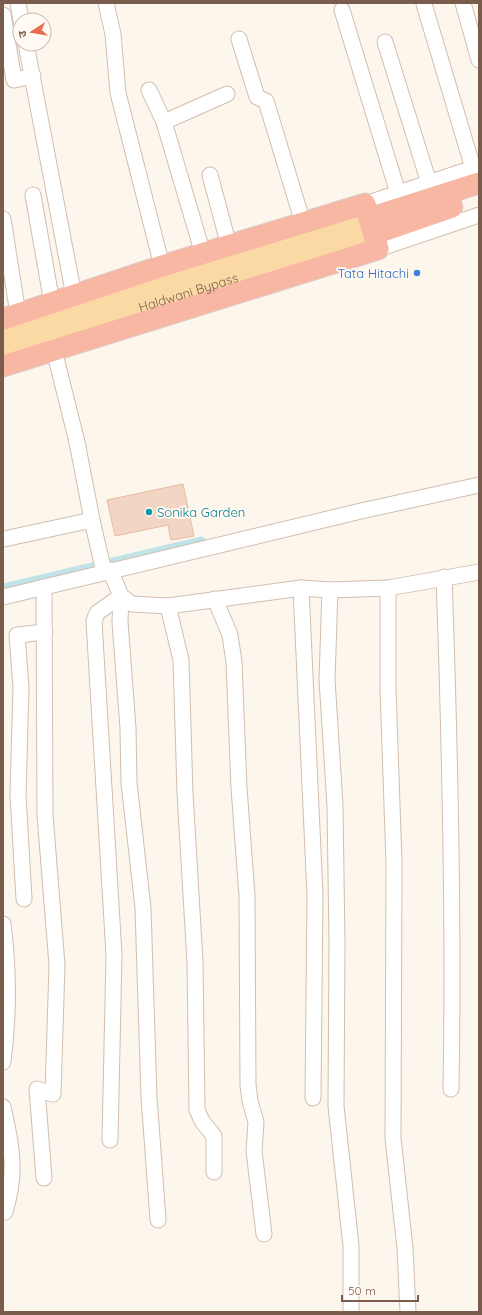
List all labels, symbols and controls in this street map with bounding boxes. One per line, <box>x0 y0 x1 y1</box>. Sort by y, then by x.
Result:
north arrow <box>12 12 52 52</box>
text: उ <box>15 29 30 39</box>
place label: Tata Hitachi <box>337 265 409 281</box>
marker: Tata Hitachi <box>412 268 422 278</box>
street label: Haldwani Bypass <box>136 269 240 315</box>
place label: Sonika Garden <box>157 504 245 520</box>
marker: Sonika Garden <box>144 507 154 517</box>
scale bar <box>342 1277 418 1303</box>
text: 50 m <box>348 1283 376 1298</box>

